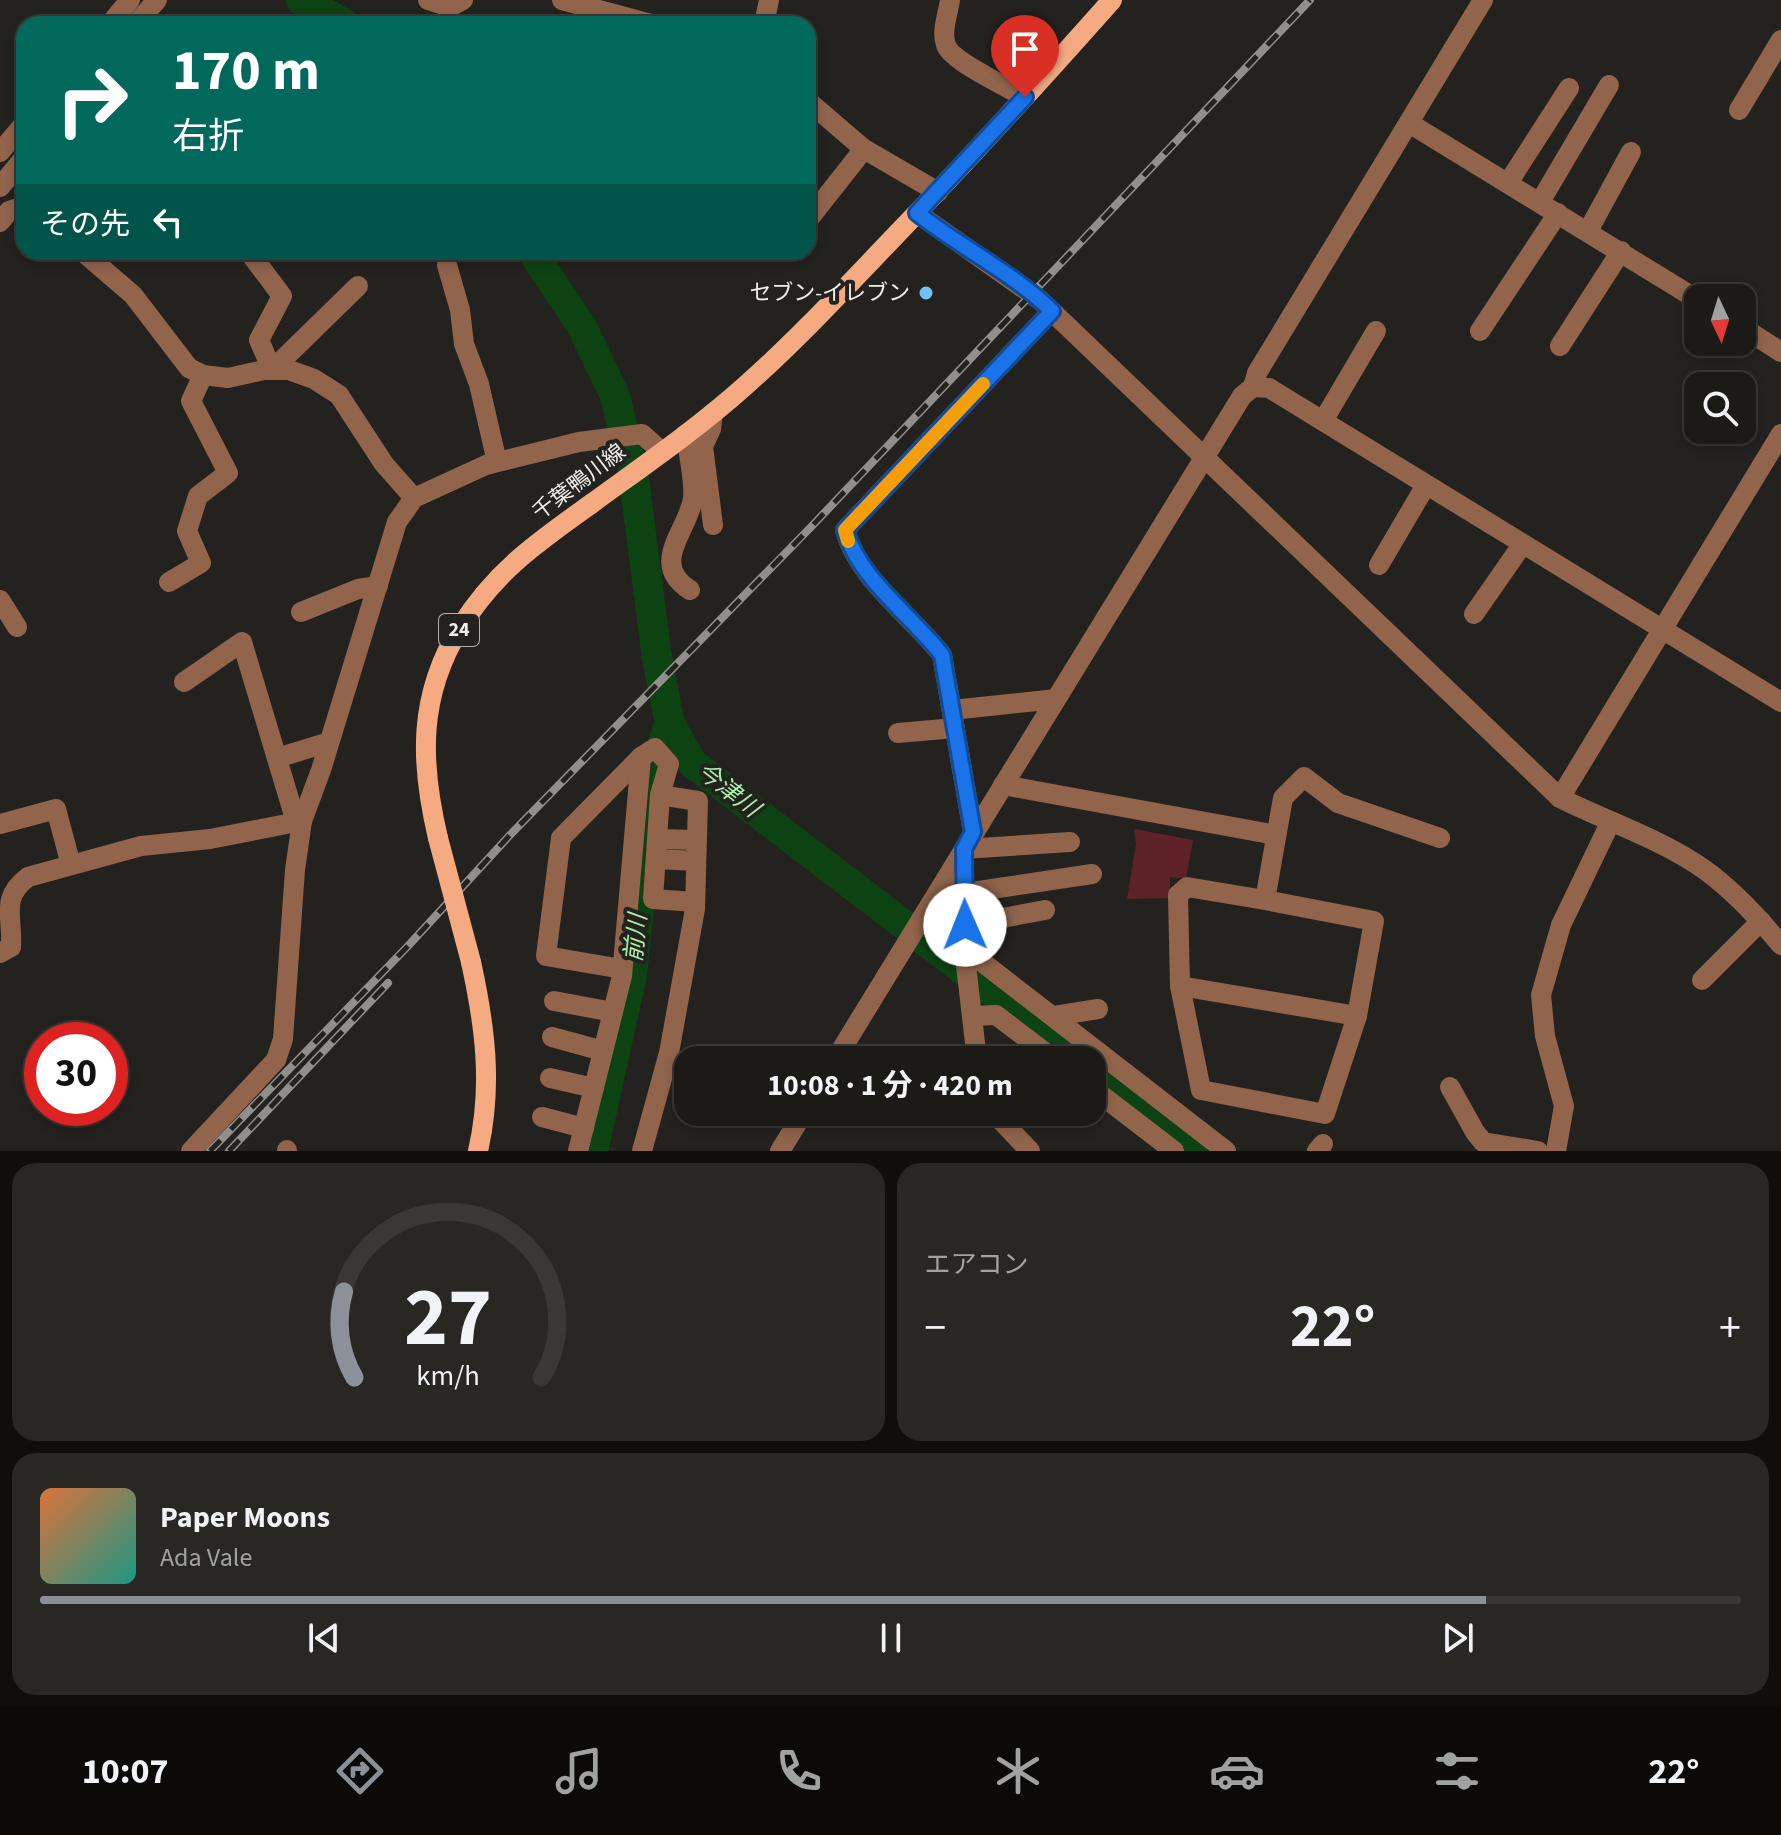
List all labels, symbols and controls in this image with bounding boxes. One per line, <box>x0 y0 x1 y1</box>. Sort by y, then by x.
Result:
pin <box>991 15 1059 97</box>
icon: arrive <box>1003 27 1047 71</box>
text: 170 m <box>172 32 320 111</box>
icon: right <box>40 48 144 152</box>
text: 右折 <box>172 111 244 162</box>
icon: left <box>146 200 190 244</box>
text: その先 <box>40 203 130 246</box>
place label: セブン-イレブン <box>749 277 910 309</box>
marker: セブン-イレブン <box>917 284 935 302</box>
north arrow <box>1684 284 1756 356</box>
map controls <box>1684 284 1756 444</box>
button: search <box>1684 372 1756 444</box>
street label: 千葉鴨川線 <box>525 436 633 528</box>
road number: 24 <box>439 614 479 646</box>
water label: 今津川 <box>689 754 770 828</box>
position arrow <box>923 883 1007 967</box>
water label: 前川 <box>616 909 656 964</box>
speed limit sign: 30 <box>24 1022 128 1126</box>
text: 10:08 · 1 分 · 420 m <box>767 1064 1013 1107</box>
text: エアコン <box>925 1246 1029 1283</box>
text: 27 <box>404 1259 492 1377</box>
text: 22° <box>1290 1285 1375 1370</box>
text: − <box>925 1297 946 1360</box>
text: + <box>1719 1297 1741 1360</box>
text: km/h <box>417 1356 480 1396</box>
text: Paper Moons <box>160 1496 330 1539</box>
text: Ada Vale <box>160 1539 252 1576</box>
icon: previous <box>302 1616 346 1660</box>
icon: pause <box>869 1616 913 1660</box>
icon: next <box>1436 1616 1480 1660</box>
icon: directions <box>332 1743 388 1799</box>
icon: music <box>551 1743 607 1799</box>
icon: phone <box>771 1743 827 1799</box>
icon: climate <box>990 1743 1046 1799</box>
icon: car <box>1209 1743 1265 1799</box>
icon: filters <box>1429 1743 1485 1799</box>
text: 10:07 <box>82 1746 169 1797</box>
text: 22° <box>1648 1746 1699 1797</box>

